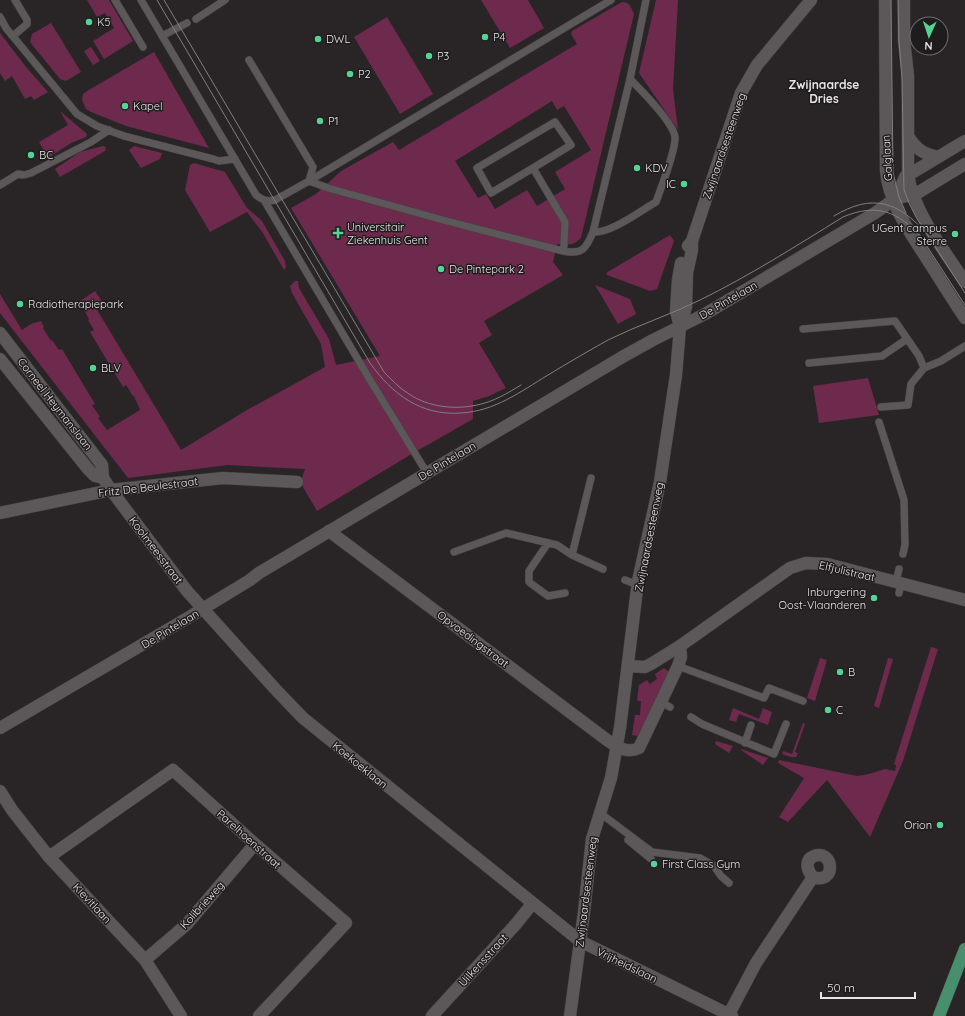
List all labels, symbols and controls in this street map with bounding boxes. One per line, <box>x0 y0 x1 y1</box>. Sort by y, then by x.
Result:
place label: K5 <box>97 15 110 29</box>
north arrow <box>909 16 949 56</box>
marker: K5 <box>84 17 94 27</box>
place label: P4 <box>493 30 506 44</box>
place label: DWL <box>326 32 350 46</box>
marker: P4 <box>480 32 490 42</box>
marker: DWL <box>313 34 323 44</box>
text: N <box>924 39 933 53</box>
place label: P3 <box>437 49 450 63</box>
marker: P3 <box>424 51 434 61</box>
place label: P2 <box>358 67 371 81</box>
marker: P2 <box>345 69 355 79</box>
district label: Zwijnaardse Dries <box>789 77 859 106</box>
street label: Zwijnaardsesteenweg <box>699 91 749 201</box>
place label: Kapel <box>133 99 163 113</box>
marker: Kapel <box>120 101 130 111</box>
place label: P1 <box>328 114 339 128</box>
marker: P1 <box>315 116 325 126</box>
street label: Galglaan <box>879 135 895 181</box>
place label: BC <box>39 148 53 162</box>
marker: BC <box>26 150 36 160</box>
place label: KDV <box>645 161 668 175</box>
marker: KDV <box>632 163 642 173</box>
place label: IC <box>666 177 676 191</box>
marker: IC <box>679 179 689 189</box>
place label: Universitair Ziekenhuis Gent <box>347 220 428 247</box>
place label: UGent campus Sterre <box>872 221 947 248</box>
marker: Universitair Ziekenhuis Gent <box>332 227 344 239</box>
marker: UGent campus Sterre <box>950 229 960 239</box>
place label: De Pintepark 2 <box>449 262 524 276</box>
marker: De Pintepark 2 <box>436 264 446 274</box>
street label: De Pintelaan <box>696 278 760 322</box>
place label: Radiotherapiepark <box>28 297 124 311</box>
marker: Radiotherapiepark <box>15 299 25 309</box>
street label: Corneel Heymanslaan <box>15 355 95 453</box>
place label: BLV <box>101 361 121 375</box>
marker: BLV <box>88 363 98 373</box>
street label: De Pintelaan <box>416 438 478 484</box>
street label: Fritz De Beulestraat <box>97 474 199 500</box>
street label: Zwijnaardsesteenweg <box>631 481 667 593</box>
street label: Koolmeesstraat <box>126 514 186 587</box>
street label: Elfjulistraat <box>818 558 877 584</box>
place label: Inburgering Oost-Vlaanderen <box>779 585 866 612</box>
marker: Inburgering Oost-Vlaanderen <box>869 593 879 603</box>
street label: De Pintelaan <box>139 606 201 652</box>
street label: Opvoedingstraat <box>434 608 512 671</box>
place label: B <box>848 665 855 679</box>
marker: B <box>835 667 845 677</box>
place label: C <box>836 703 843 717</box>
marker: C <box>823 705 833 715</box>
street label: Koekoeklaan <box>330 739 390 791</box>
street label: Parelhoenstraat <box>214 807 284 872</box>
place label: Orion <box>904 818 932 832</box>
marker: Orion <box>935 820 945 830</box>
street label: Zwijnaardsesteenweg <box>572 836 600 948</box>
place label: First Class Gym <box>662 857 740 871</box>
marker: First Class Gym <box>649 859 659 869</box>
street label: Kolibrieweg <box>177 878 227 932</box>
street label: Kievitlaan <box>70 880 114 926</box>
street label: Uilkensstraat <box>456 930 511 989</box>
street label: Vrijheidslaan <box>594 944 660 986</box>
scale bar <box>821 974 915 1000</box>
text: 50 m <box>827 980 855 995</box>

